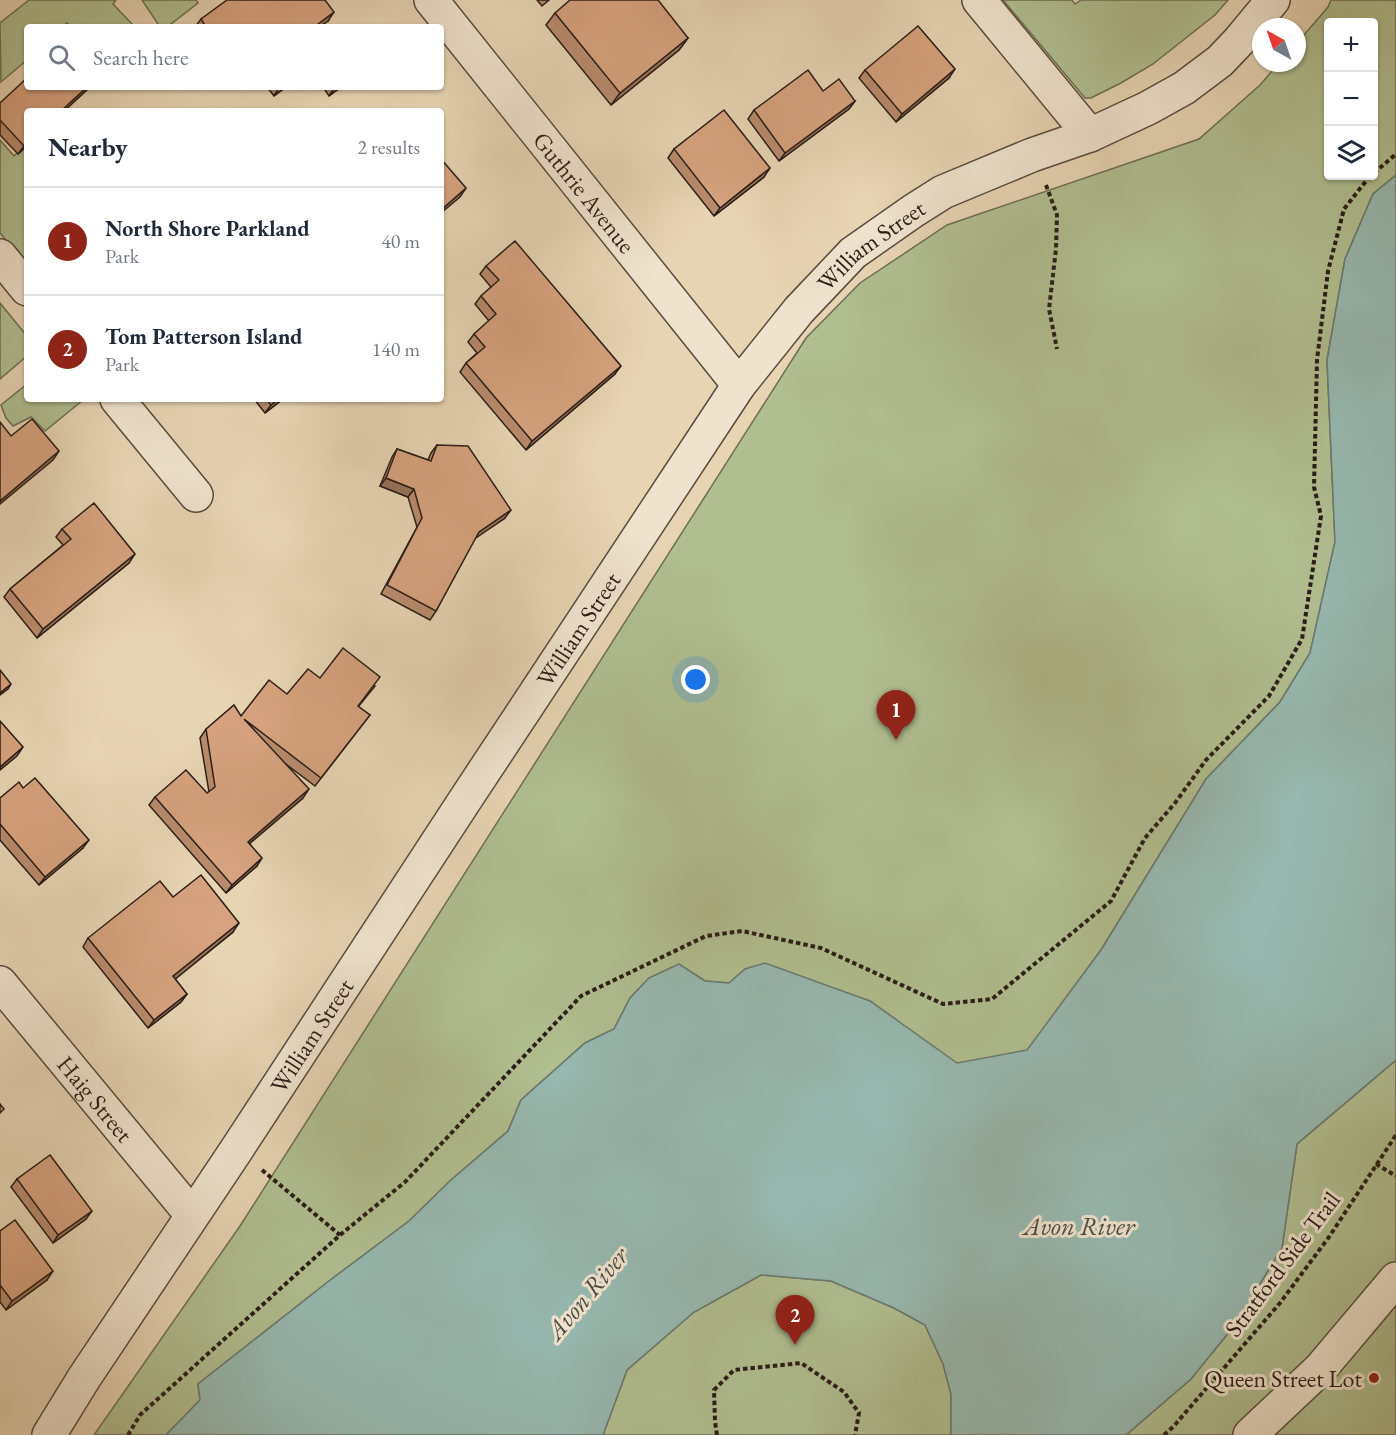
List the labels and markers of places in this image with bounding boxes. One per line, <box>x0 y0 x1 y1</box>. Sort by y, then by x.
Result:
pin: 1 <box>876 690 916 740</box>
pin: 2 <box>776 1296 814 1345</box>
place label: Queen Street Lot <box>1204 1363 1362 1394</box>
marker: Queen Street Lot <box>1367 1371 1381 1385</box>

